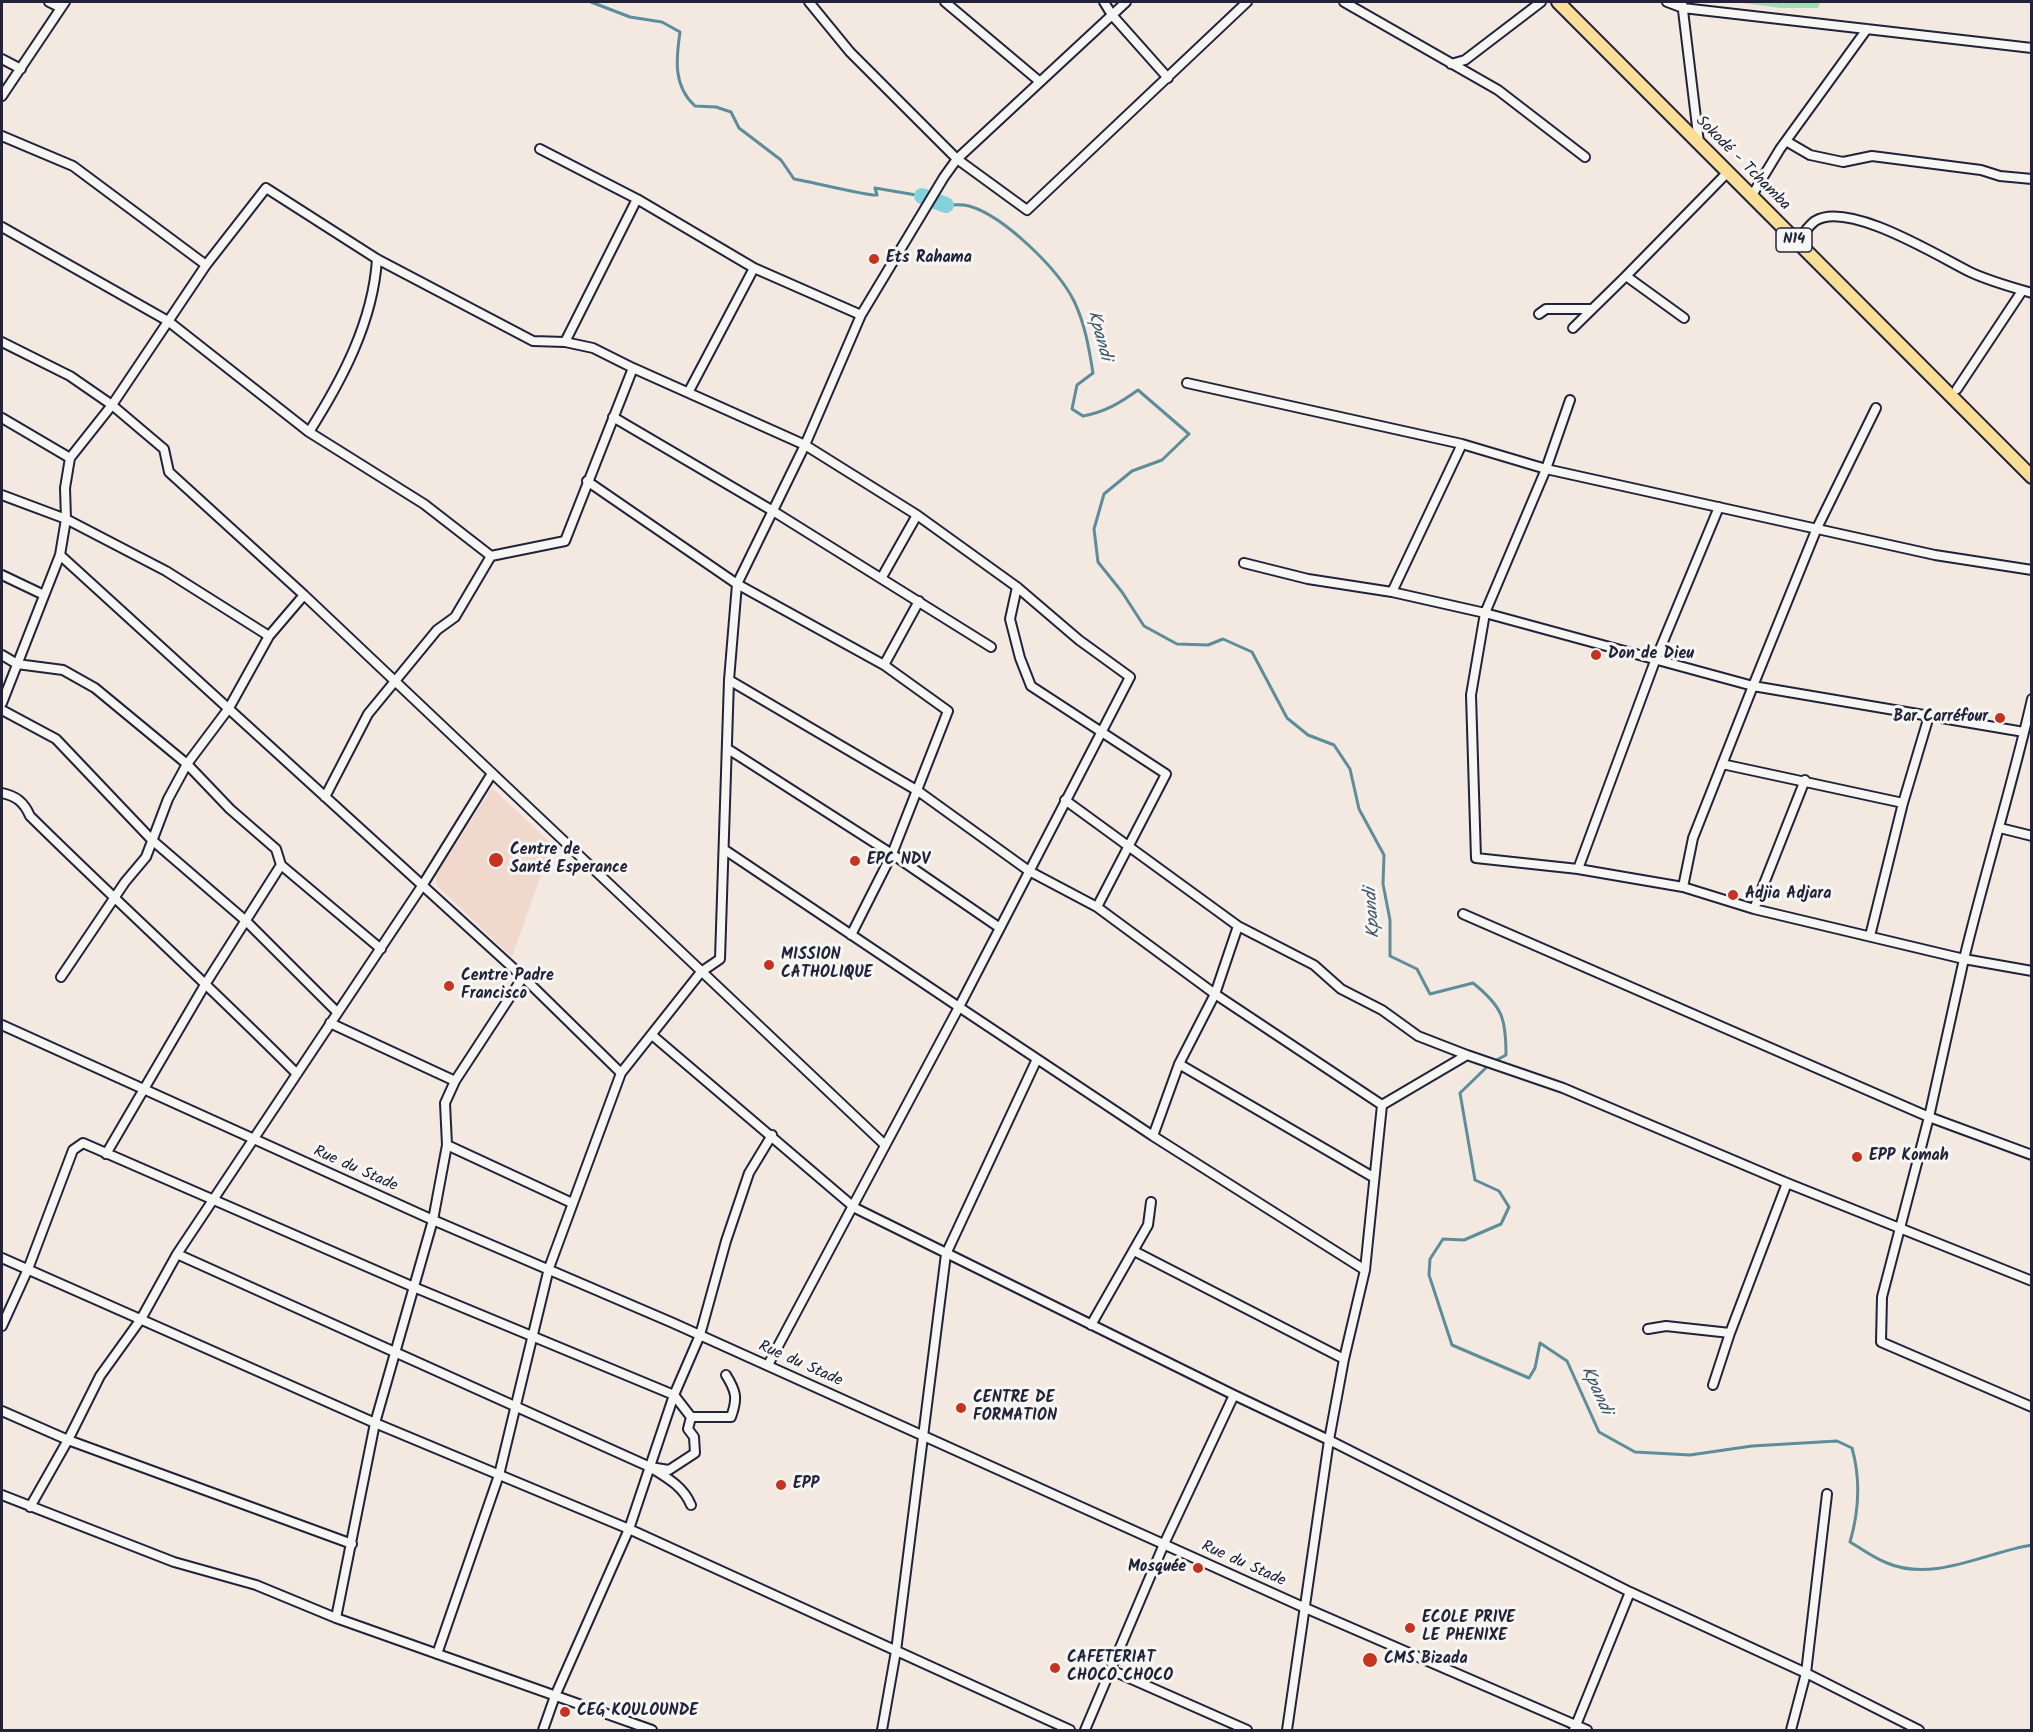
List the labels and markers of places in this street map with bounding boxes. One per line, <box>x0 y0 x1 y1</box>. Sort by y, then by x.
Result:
place label: Ets Rahama <box>886 249 972 269</box>
marker: Ets Rahama <box>867 252 881 266</box>
place label: Don de Dieu <box>1608 645 1694 665</box>
marker: Don de Dieu <box>1589 648 1603 662</box>
place label: Bar Carréfour <box>1893 708 1988 728</box>
marker: Bar Carréfour <box>1993 711 2007 725</box>
place label: Centre de Santé Esperance <box>510 841 628 879</box>
marker: Centre de Santé Esperance <box>487 851 505 869</box>
place label: EPC NDV <box>867 851 930 871</box>
marker: EPC NDV <box>848 854 862 868</box>
place label: Adjia Adjara <box>1745 885 1831 905</box>
marker: Adjia Adjara <box>1726 888 1740 902</box>
place label: MISSION CATHOLIQUE <box>781 946 873 984</box>
marker: MISSION CATHOLIQUE <box>762 958 776 972</box>
place label: Centre Padre Francisco <box>461 967 554 1005</box>
marker: Centre Padre Francisco <box>442 979 456 993</box>
place label: EPP Komah <box>1869 1147 1949 1167</box>
marker: EPP Komah <box>1850 1150 1864 1164</box>
place label: CENTRE DE FORMATION <box>973 1389 1057 1427</box>
marker: CENTRE DE FORMATION <box>954 1401 968 1415</box>
place label: EPP <box>793 1475 819 1495</box>
marker: EPP <box>774 1478 788 1492</box>
place label: Mosquée <box>1128 1558 1186 1578</box>
marker: Mosquée <box>1191 1561 1205 1575</box>
place label: ECOLE PRIVE LE PHENIXE <box>1422 1609 1515 1647</box>
marker: ECOLE PRIVE LE PHENIXE <box>1403 1621 1417 1635</box>
place label: CAFETERIAT CHOCO CHOCO <box>1067 1649 1173 1687</box>
place label: CMS Bizada <box>1384 1650 1468 1670</box>
marker: CMS Bizada <box>1361 1651 1379 1669</box>
marker: CAFETERIAT CHOCO CHOCO <box>1048 1661 1062 1675</box>
place label: CEG KOULOUNDE <box>577 1702 698 1722</box>
marker: CEG KOULOUNDE <box>558 1705 572 1719</box>

